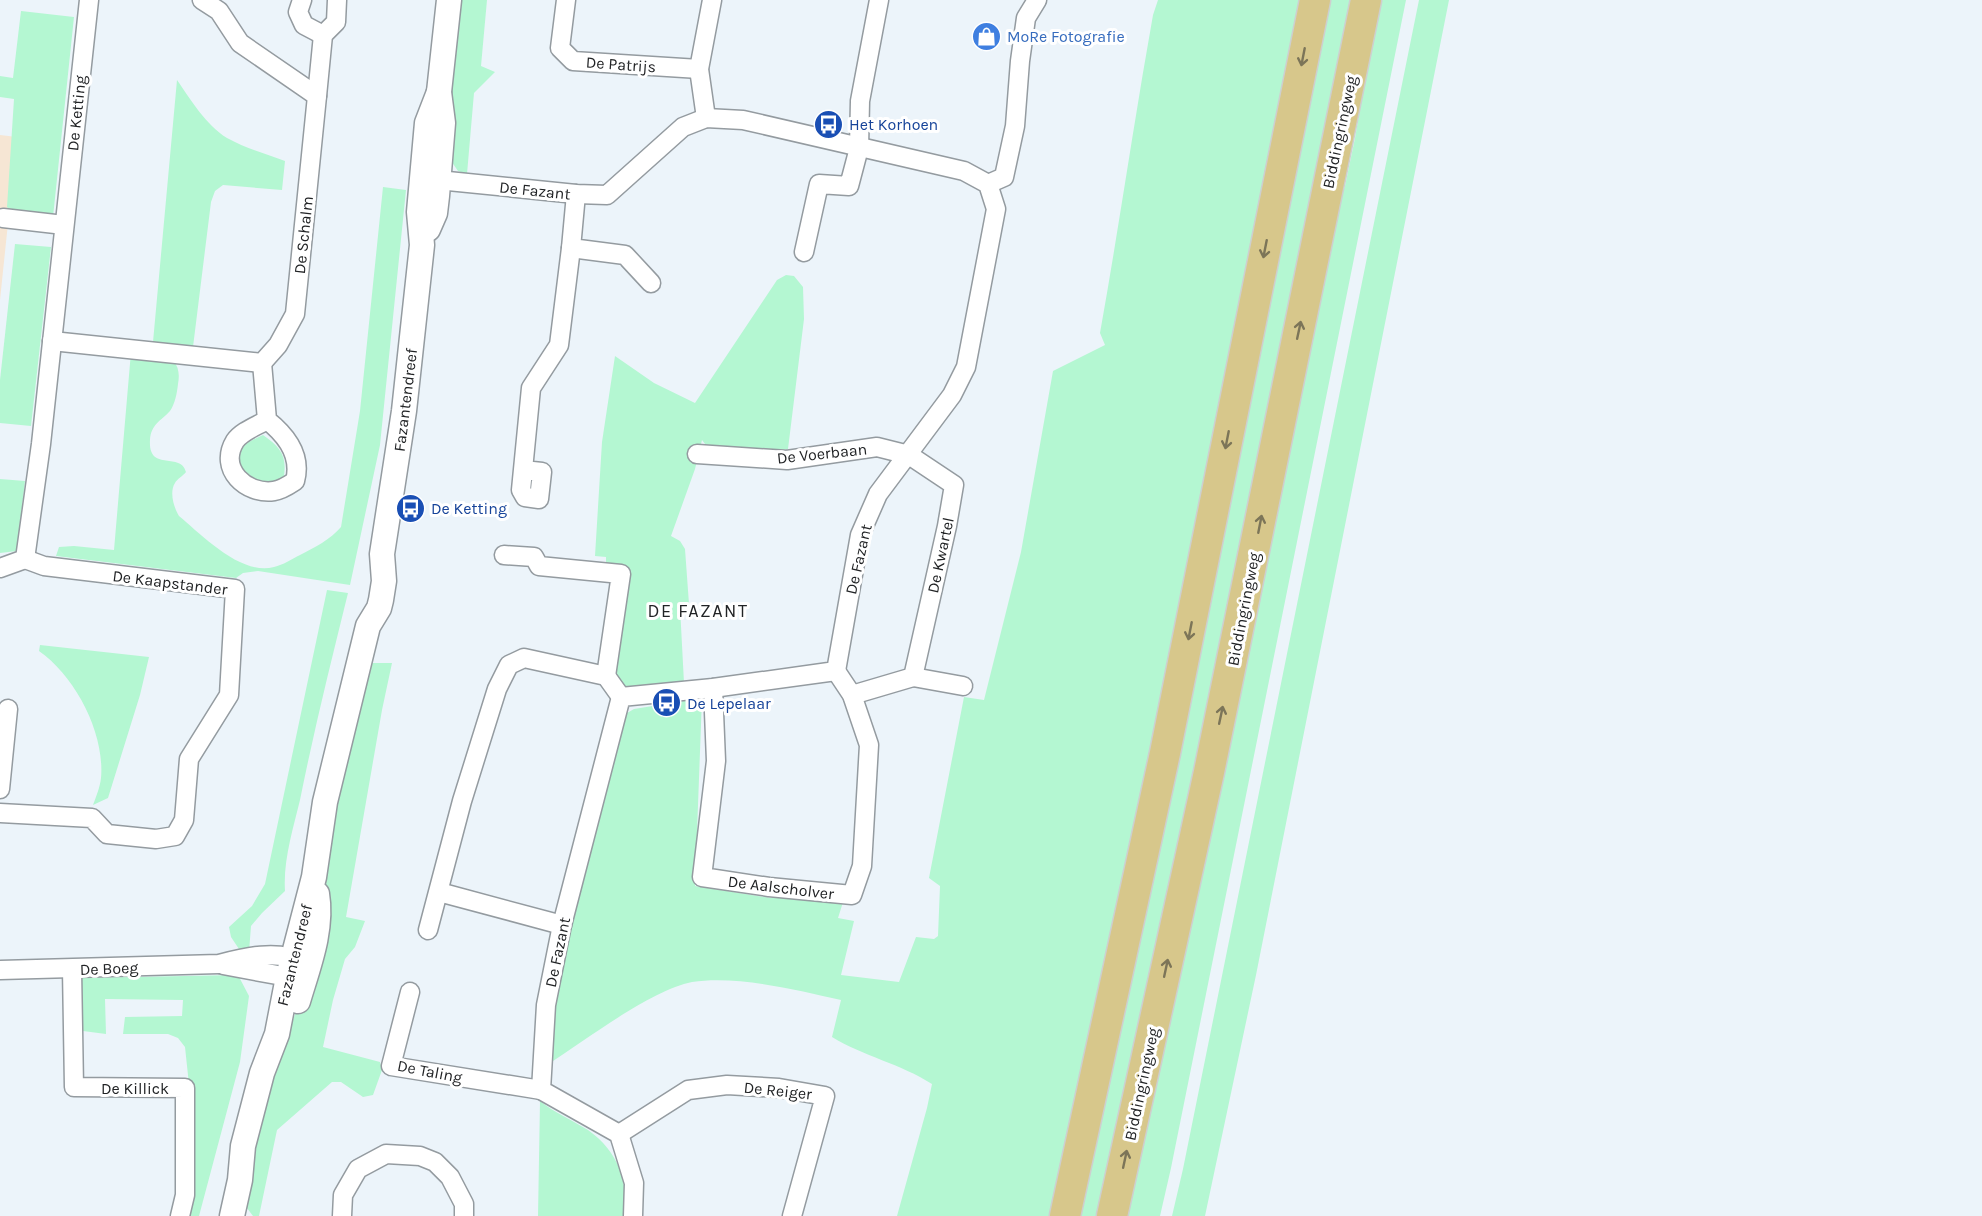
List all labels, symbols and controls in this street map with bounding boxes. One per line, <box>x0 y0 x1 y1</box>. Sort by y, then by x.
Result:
shop icon: MoRe Fotografie <box>970 20 1002 52</box>
place label: MoRe Fotografie <box>1007 27 1125 46</box>
one-way arrow <box>1297 47 1308 67</box>
street label: De Patrijs <box>585 53 657 76</box>
street label: De Ketting <box>63 74 90 152</box>
street label: Biddingringweg <box>1318 74 1361 190</box>
bus stop icon: Het Korhoen <box>812 108 844 140</box>
place label: Het Korhoen <box>849 115 938 134</box>
street label: De Fazant <box>498 177 571 204</box>
street label: De Schalm <box>290 195 317 275</box>
one-way arrow <box>1259 238 1270 258</box>
one-way arrow <box>1294 321 1305 340</box>
street label: Fazantendreef <box>390 347 421 453</box>
one-way arrow <box>1221 430 1232 449</box>
street label: De Voerbaan <box>776 439 868 468</box>
bus stop icon: De Ketting <box>394 492 426 524</box>
place label: De Ketting <box>431 499 507 518</box>
one-way arrow <box>1255 514 1266 534</box>
street label: De Kwartel <box>923 515 958 595</box>
street label: De Fazant <box>841 522 876 596</box>
street label: Biddingringweg <box>1223 551 1264 667</box>
street label: De Kaapstander <box>111 566 229 599</box>
district label: DE FAZANT <box>648 600 748 622</box>
one-way arrow <box>1183 622 1195 641</box>
bus stop icon: De Lepelaar <box>650 687 682 719</box>
place label: De Lepelaar <box>687 694 771 713</box>
one-way arrow <box>1216 706 1227 725</box>
street label: De Aalscholver <box>727 872 835 903</box>
street label: Fazantendreef <box>273 902 316 1008</box>
street label: De Fazant <box>541 915 574 989</box>
street label: De Boeg <box>79 958 139 979</box>
one-way arrow <box>1161 959 1173 978</box>
street label: Biddingringweg <box>1120 1026 1163 1142</box>
street label: De Taling <box>396 1056 464 1087</box>
street label: De Reiger <box>743 1077 813 1104</box>
street label: De Killick <box>101 1079 169 1098</box>
one-way arrow <box>1119 1150 1131 1169</box>

